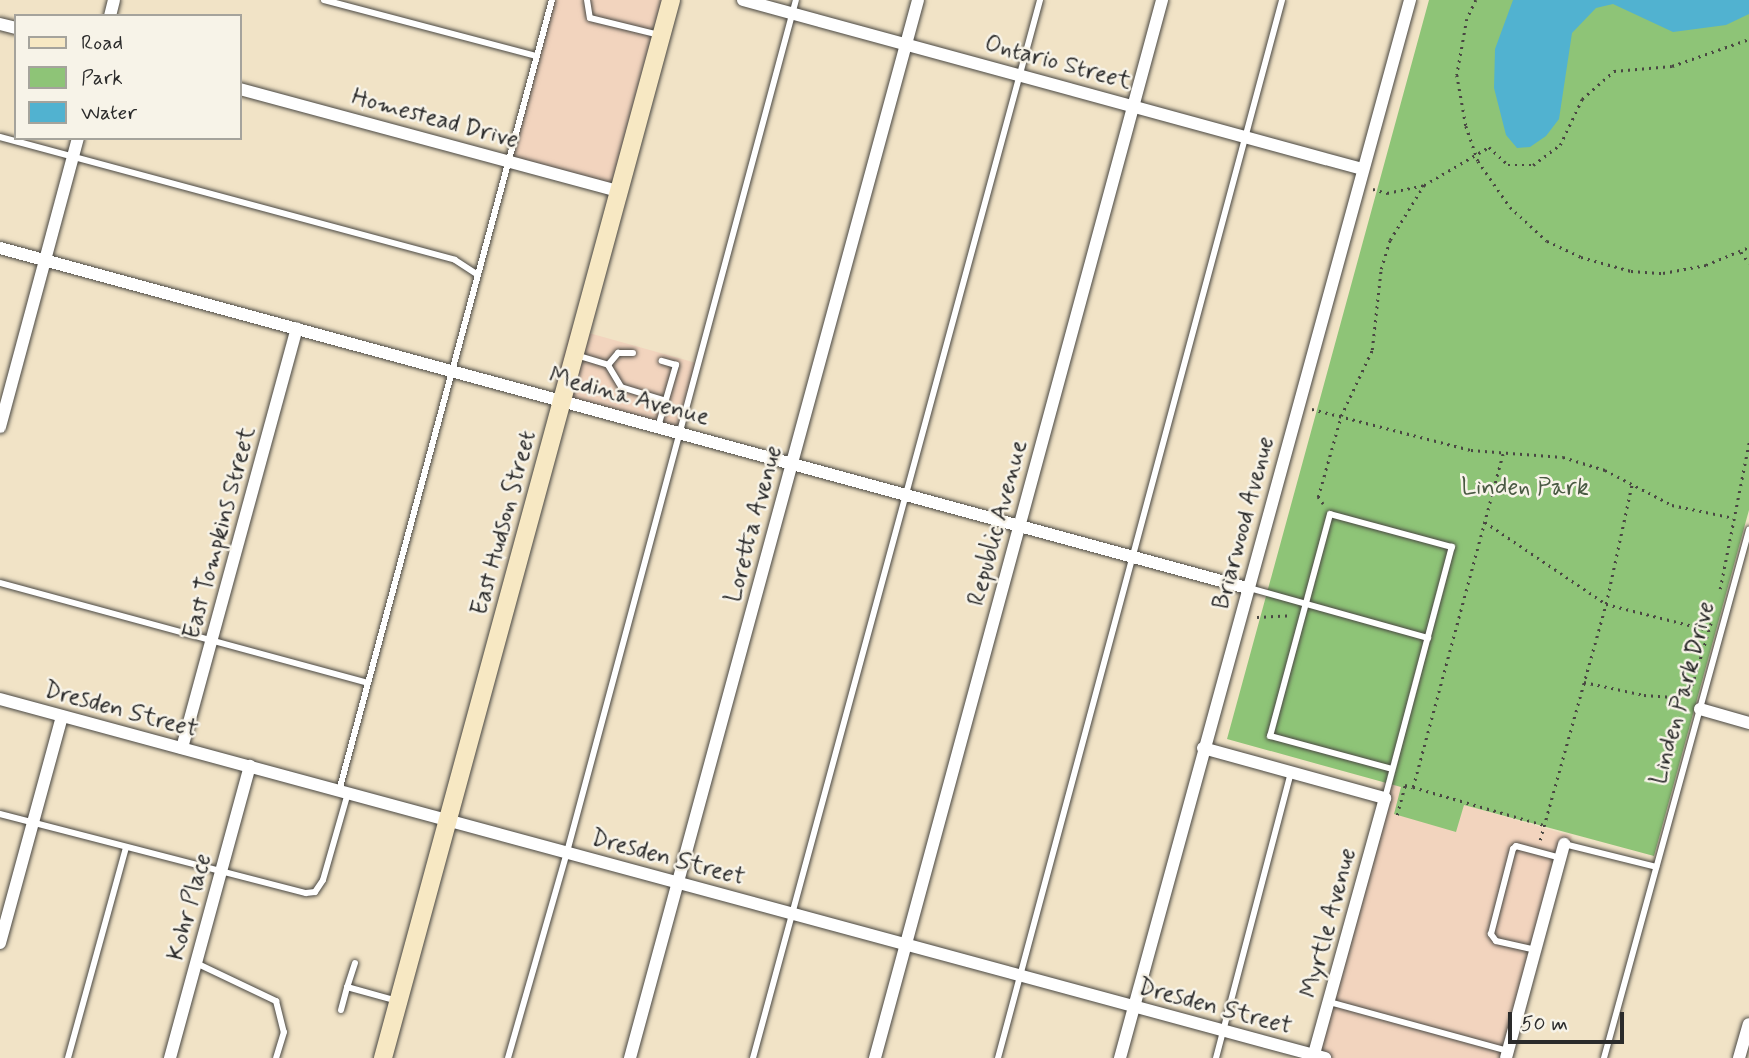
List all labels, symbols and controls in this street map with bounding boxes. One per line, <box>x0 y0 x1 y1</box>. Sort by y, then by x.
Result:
legend <box>14 14 242 140</box>
text: Road <box>81 29 123 57</box>
street label: Ontario Street <box>981 30 1135 96</box>
text: Park <box>81 64 123 92</box>
street label: Homestead Drive <box>349 83 521 155</box>
text: Water <box>81 99 137 127</box>
street label: Medina Avenue <box>546 362 712 432</box>
street label: East Tompkins Street <box>178 424 262 642</box>
street label: East Hudson Street <box>465 426 543 620</box>
street label: Briarwood Avenue <box>1206 431 1282 615</box>
street label: Republic Avenue <box>963 440 1033 606</box>
street label: Loretta Avenue <box>719 441 789 607</box>
park label: Linden Park <box>1463 474 1587 502</box>
street label: Linden Park Drive <box>1645 601 1721 785</box>
street label: Dresden Street <box>42 676 200 744</box>
street label: Dresden Street <box>589 824 747 892</box>
street label: Myrtle Avenue <box>1295 843 1363 1003</box>
street label: Kohr Place <box>162 850 218 964</box>
street label: Dresden Street <box>1136 973 1294 1041</box>
scale bar <box>1511 998 1626 1042</box>
text: 50 m <box>1521 1010 1568 1038</box>

